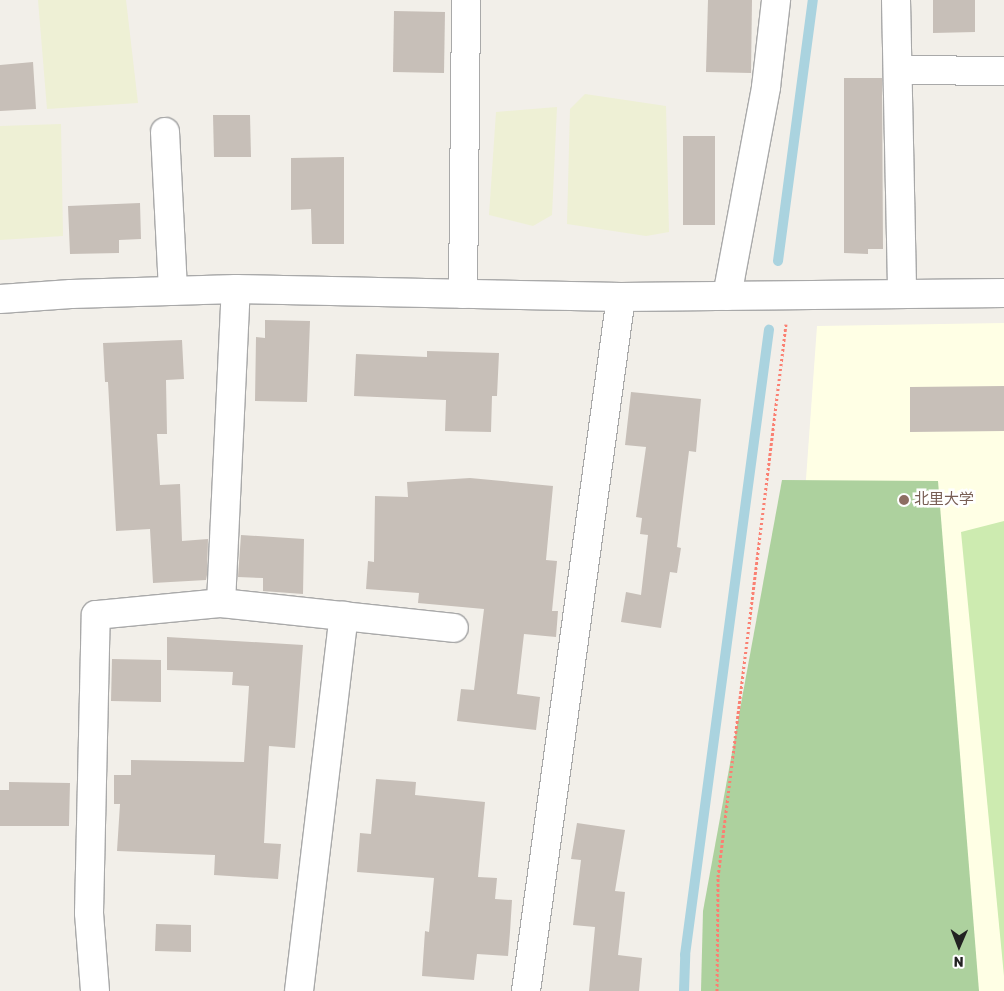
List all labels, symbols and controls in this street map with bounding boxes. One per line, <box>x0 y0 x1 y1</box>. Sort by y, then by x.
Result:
place label: 北里大学 <box>914 491 974 509</box>
marker: 北里大学 <box>898 494 910 506</box>
north arrow <box>934 921 984 971</box>
text: N <box>954 953 964 970</box>

